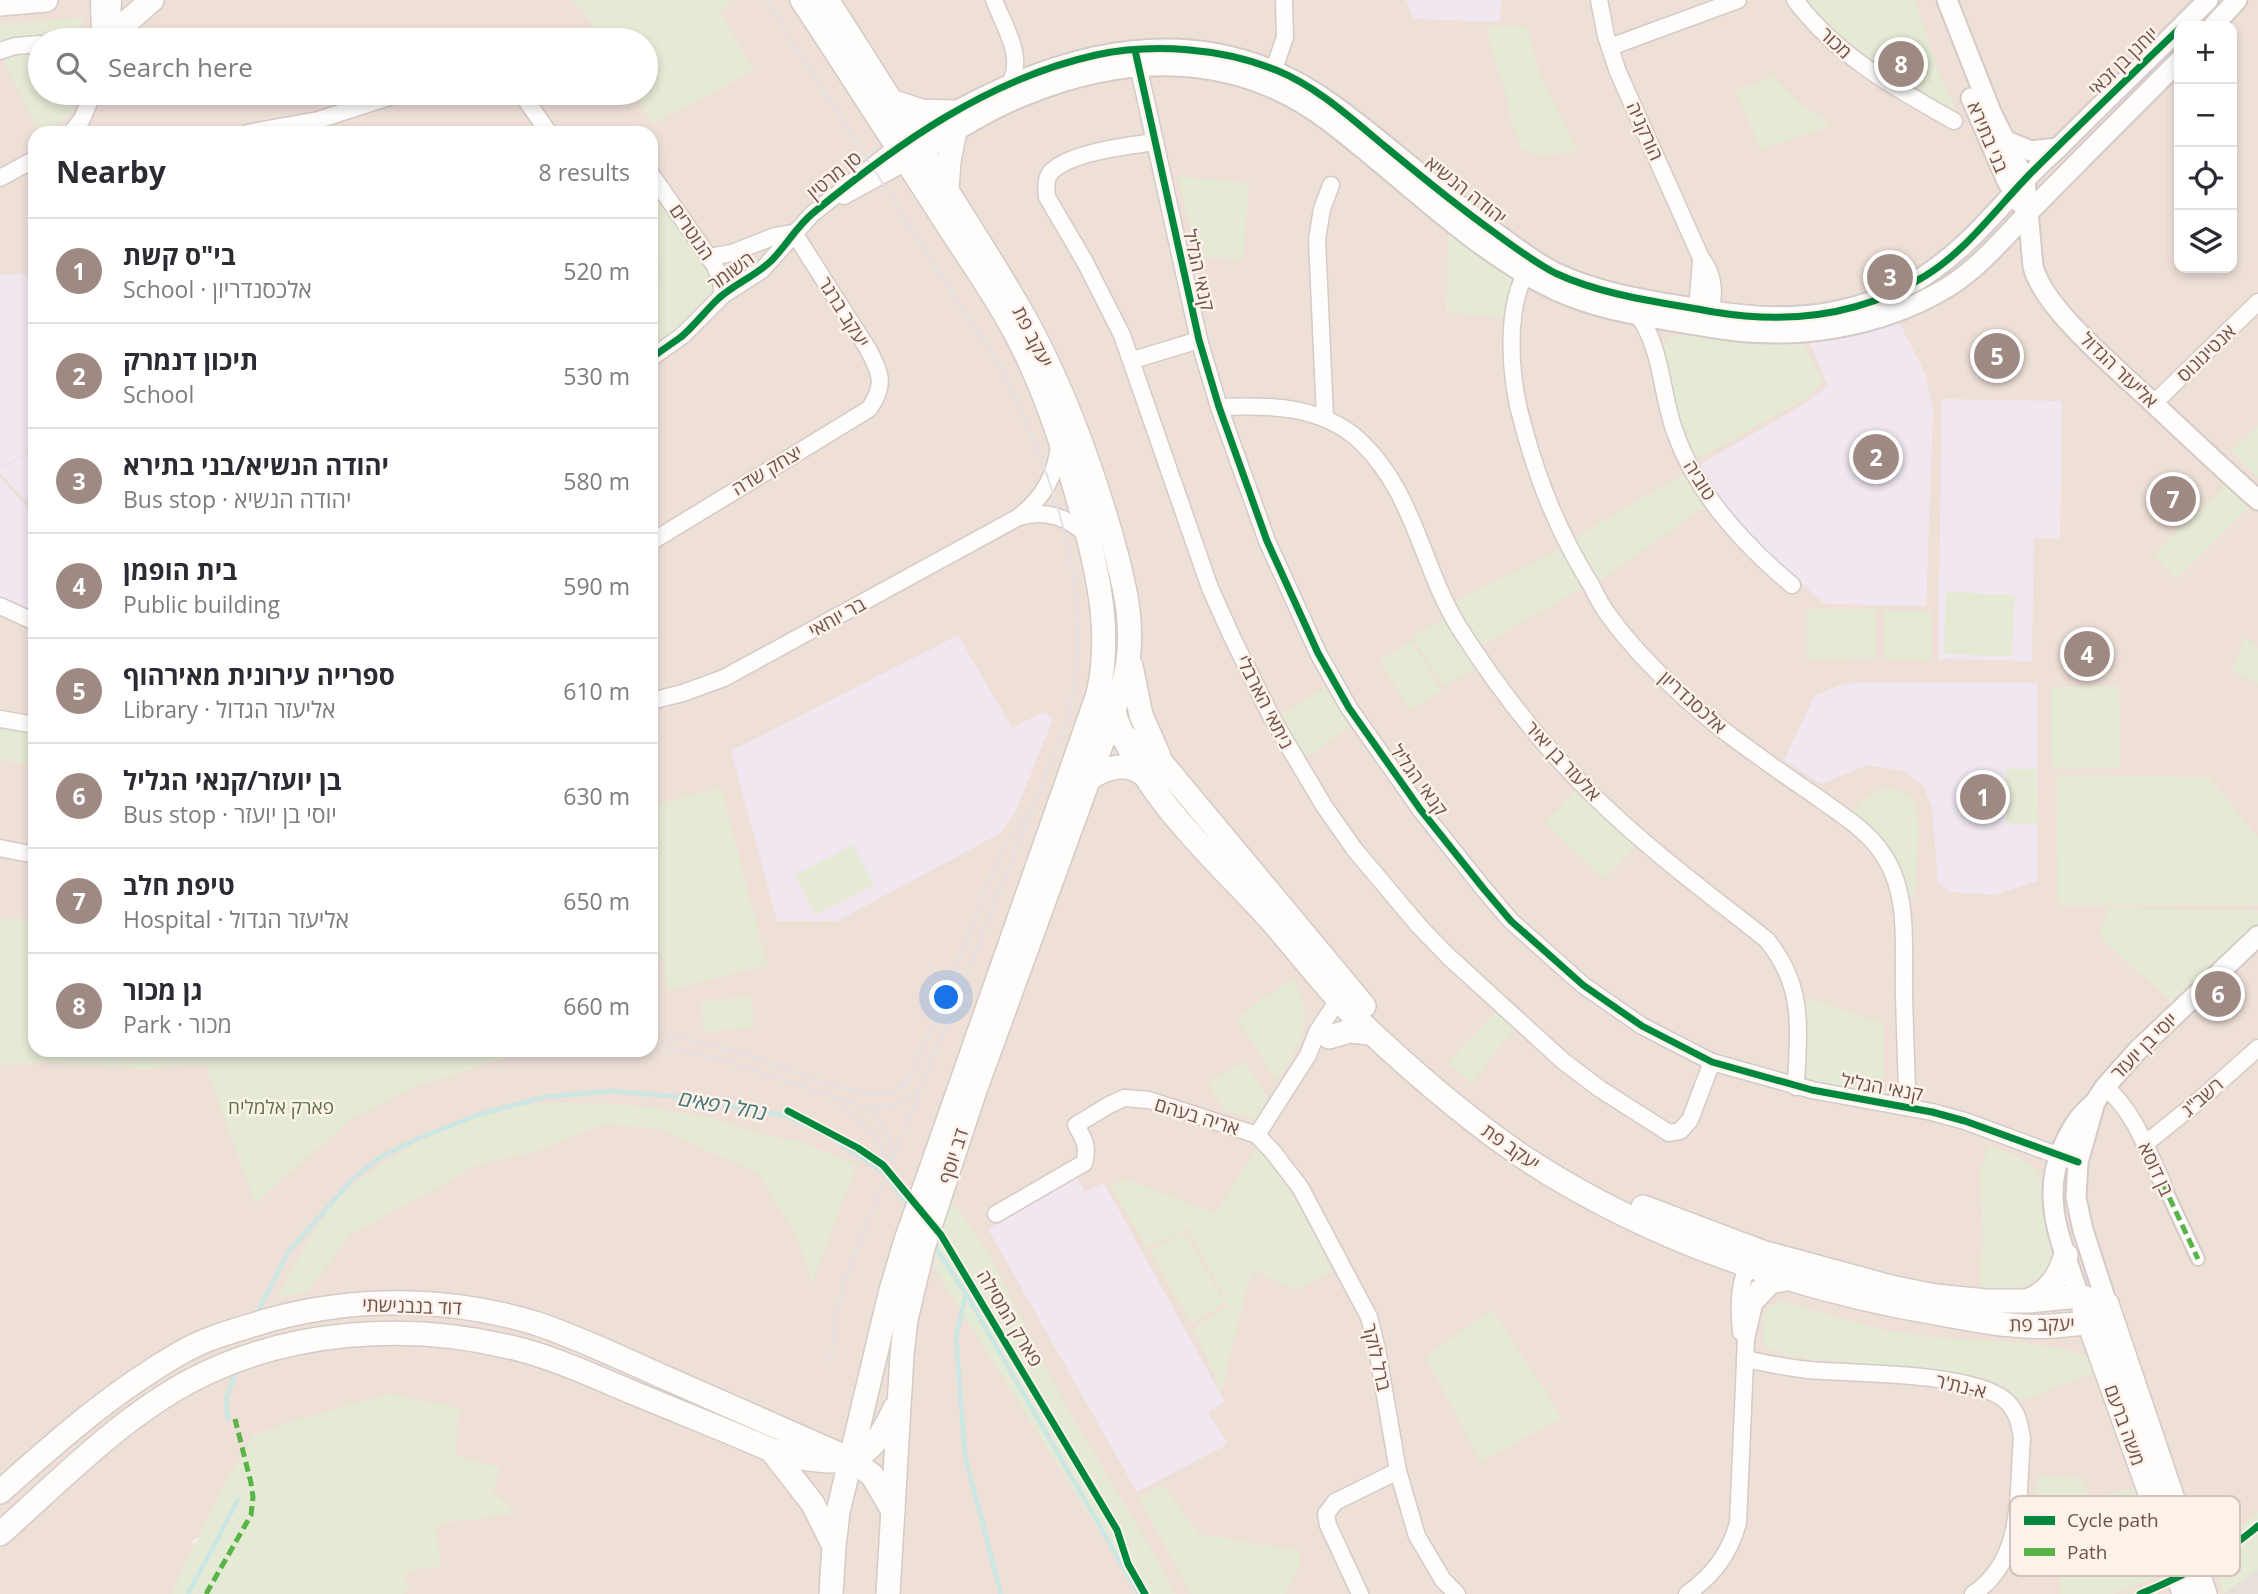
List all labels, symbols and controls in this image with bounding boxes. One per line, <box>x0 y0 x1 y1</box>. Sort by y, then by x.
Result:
street label: מכור <box>1814 21 1858 65</box>
street label: יוחנן בן זכאי <box>2082 21 2164 101</box>
map controls <box>2174 21 2237 273</box>
button: + <box>2174 21 2237 84</box>
search box <box>28 28 658 105</box>
pin: 8 <box>1878 38 1924 90</box>
icon: search <box>52 48 90 86</box>
text: Search here <box>108 49 253 85</box>
button: − <box>2174 84 2237 147</box>
street label: הורקניה <box>1620 97 1670 165</box>
street label: בני בתירא <box>1961 97 2015 177</box>
street label: סן מרטין <box>801 145 867 205</box>
button: locate <box>2174 147 2237 210</box>
street label: יהודה הנשיא <box>1420 150 1512 230</box>
text: Nearby <box>56 151 166 192</box>
text: 8 results <box>539 156 630 188</box>
street label: הנוטרים <box>664 199 720 265</box>
button: layers <box>2174 210 2237 273</box>
street label: קנאי הגליל <box>1177 227 1221 313</box>
text: בי"ס קשת <box>123 237 236 273</box>
street label: השומר <box>703 245 759 297</box>
pin: 3 <box>1867 251 1913 303</box>
text: 1 <box>72 255 86 287</box>
text: 520 m <box>563 255 630 287</box>
street label: יעקב ברגר <box>812 272 876 352</box>
text: School · אלכסנדריון <box>123 273 312 305</box>
street label: יעקב פת <box>1007 302 1059 372</box>
street label: אנטיגונוס <box>2171 318 2241 388</box>
street label: אליעזר הגדול <box>2074 326 2164 414</box>
pin: 5 <box>1974 330 2020 382</box>
text: תיכון דנמרק <box>123 342 258 378</box>
text: 2 <box>72 360 86 392</box>
text: 530 m <box>563 360 630 392</box>
text: School <box>123 378 194 410</box>
pin: 2 <box>1853 431 1899 483</box>
street label: יצחק שדה <box>727 439 807 501</box>
text: יהודה הנשיא/בני בתירא <box>123 447 389 483</box>
street label: טוביה <box>1678 455 1722 505</box>
text: 3 <box>72 465 86 497</box>
text: 580 m <box>563 465 630 497</box>
pin: 7 <box>2150 473 2196 525</box>
text: Bus stop · יהודה הנשיא <box>123 483 351 515</box>
text: בית הופמן <box>123 552 237 588</box>
text: 4 <box>72 570 86 602</box>
text: 590 m <box>563 570 630 602</box>
text: Public building <box>123 588 280 620</box>
street label: בר יוחאי <box>804 591 870 643</box>
pin: 4 <box>2064 628 2110 680</box>
street label: ניתאי הארבלי <box>1230 651 1300 753</box>
text: ספרייה עירונית מאירהוף <box>123 657 395 693</box>
street label: אלכסנדריון <box>1654 665 1732 739</box>
text: 5 <box>72 675 86 707</box>
text: 610 m <box>563 675 630 707</box>
text: Library · אליעזר הגדול <box>123 693 336 725</box>
street label: אלעזר בן יאיר <box>1519 715 1607 807</box>
street label: קנאי הגליל <box>1384 739 1454 821</box>
text: בן יועזר/קנאי הגליל <box>123 762 342 798</box>
pin: 1 <box>1960 771 2006 823</box>
text: 6 <box>72 780 86 812</box>
text: 630 m <box>563 780 630 812</box>
text: Bus stop · יוסי בן יועזר <box>123 798 337 830</box>
text: טיפת חלב <box>123 867 235 903</box>
text: 7 <box>72 885 86 917</box>
text: 650 m <box>563 885 630 917</box>
text: Hospital · אליעזר הגדול <box>123 903 349 935</box>
pin: 6 <box>2195 968 2241 1020</box>
text: גן מכור <box>123 972 202 1008</box>
your location <box>929 980 963 1014</box>
text: 8 <box>72 990 86 1022</box>
text: 660 m <box>563 990 630 1022</box>
street label: יוסי בן יועזר <box>2105 1007 2183 1085</box>
text: Park · מכור <box>123 1008 232 1040</box>
street label: קנאי הגליל <box>1839 1067 1925 1107</box>
street label: רשב"ג <box>2175 1071 2229 1123</box>
water label: נחל רפאים <box>677 1084 769 1127</box>
street label: אריה בעהם <box>1152 1091 1242 1141</box>
park label: פארק אלמליח <box>228 1094 334 1120</box>
street label: יעקב פת <box>1477 1118 1545 1176</box>
street label: דב יוסף <box>932 1125 974 1187</box>
street label: בן דוסא <box>2132 1138 2180 1200</box>
street label: פארק המסילה <box>971 1265 1049 1371</box>
street label: דוד בנבנישתי <box>362 1291 463 1321</box>
street label: יעקב פת <box>2009 1310 2075 1338</box>
street label: ברל לוקר <box>1357 1321 1397 1393</box>
street label: א-נת'ר <box>1933 1368 1989 1404</box>
street label: משה ברעם <box>2098 1381 2152 1469</box>
legend <box>2010 1496 2240 1576</box>
text: Cycle path <box>2067 1507 2159 1533</box>
text: Path <box>2067 1539 2107 1565</box>

